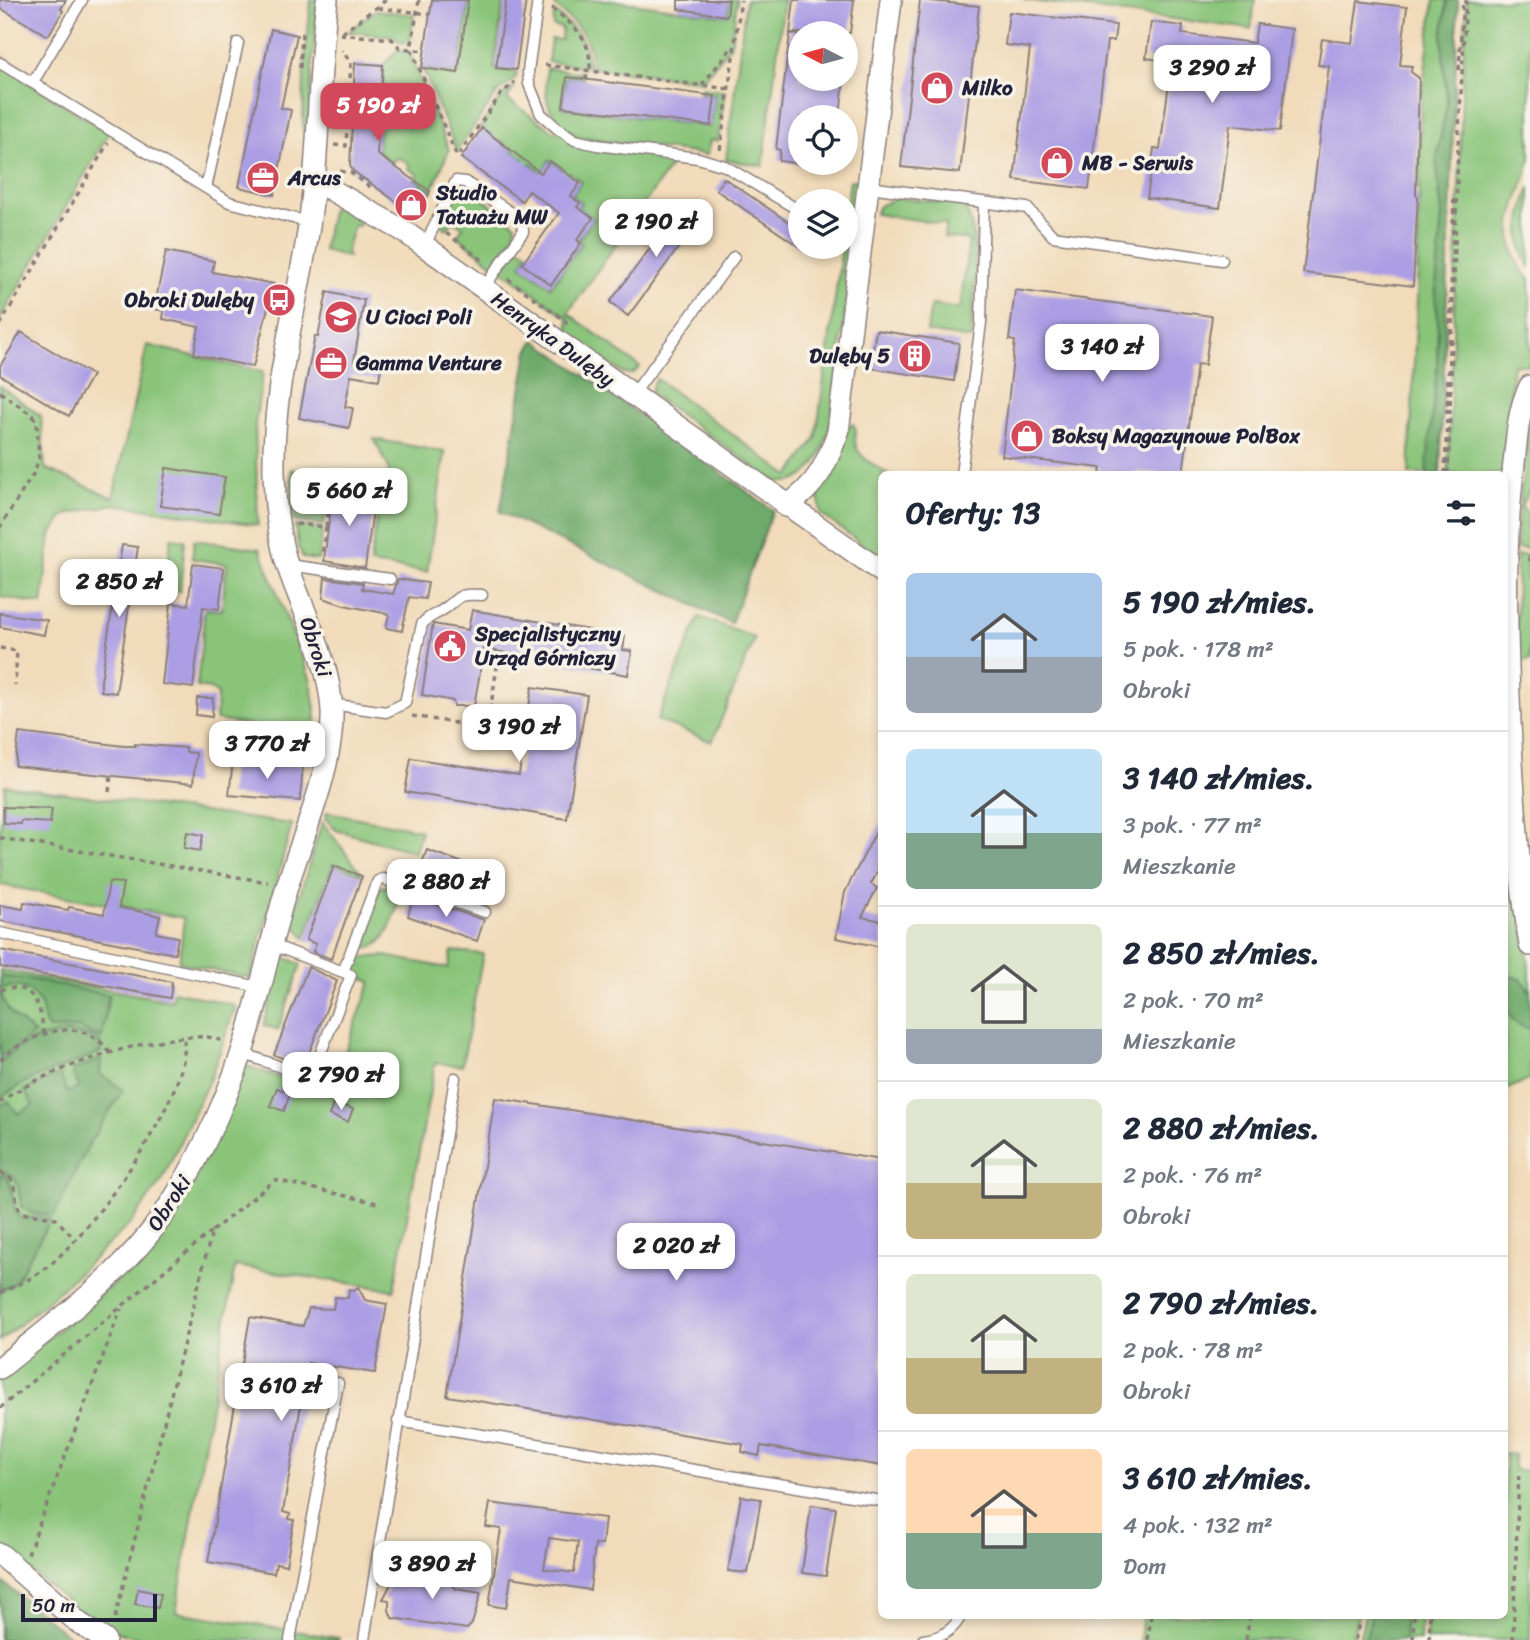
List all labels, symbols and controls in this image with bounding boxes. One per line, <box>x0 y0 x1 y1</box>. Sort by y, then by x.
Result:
north arrow <box>788 21 858 91</box>
map controls <box>788 21 858 259</box>
pin: 3 290 zł <box>1140 46 1284 105</box>
text: 3 290 zł <box>1170 47 1254 88</box>
shop icon: Milko <box>918 69 956 107</box>
place label: Milko <box>961 69 1013 107</box>
pin: 5 190 zł <box>306 83 450 143</box>
text: 5 190 zł <box>337 85 419 126</box>
button: locate <box>788 105 858 175</box>
shop icon: MB - Serwis <box>1038 144 1076 182</box>
place label: MB - Serwis <box>1081 144 1193 182</box>
office icon: Arcus <box>244 159 282 197</box>
place label: Arcus <box>287 159 341 197</box>
place label: Studio Tatuażu MW <box>435 174 548 236</box>
shop icon: Studio Tatuażu MW <box>392 186 430 224</box>
button: layers <box>788 189 858 259</box>
pin: 2 190 zł <box>584 200 728 259</box>
text: 2 190 zł <box>615 201 697 242</box>
place label: Obroki Dulęby <box>125 281 255 319</box>
bus stop icon: Obroki Dulęby <box>260 281 298 319</box>
street label: Henryka Dulęby <box>483 281 623 397</box>
school or university icon: U Cioci Poli <box>322 298 360 336</box>
place label: U Cioci Poli <box>366 298 473 336</box>
pin: 3 140 zł <box>1030 324 1174 384</box>
text: 3 140 zł <box>1061 326 1143 367</box>
place label: Dulęby 5 <box>809 337 890 375</box>
building icon: Dulęby 5 <box>896 337 934 375</box>
office icon: Gamma Venture <box>312 344 350 382</box>
place label: Gamma Venture <box>355 344 502 382</box>
shop icon: Boksy Magazynowe PolBox <box>1008 417 1046 455</box>
place label: Boksy Magazynowe PolBox <box>1052 417 1300 455</box>
pin: 5 660 zł <box>277 468 421 528</box>
text: 5 660 zł <box>306 470 392 511</box>
text: Oferty: 13 <box>906 486 1040 540</box>
icon: filters <box>1442 494 1480 532</box>
pin: 2 850 zł <box>47 560 191 619</box>
text: 2 850 zł <box>76 561 162 602</box>
text: 5 190 zł/mies. <box>1123 575 1316 629</box>
icon: home <box>962 601 1046 685</box>
street label: Obroki <box>288 612 344 683</box>
place label: Specjalistyczny Urząd Górniczy <box>474 615 622 677</box>
public building icon: Specjalistyczny Urząd Górniczy <box>431 627 469 665</box>
text: 5 pok. · 178 m² <box>1123 629 1274 670</box>
text: Obroki <box>1123 670 1190 711</box>
pin: 3 190 zł <box>447 704 591 764</box>
text: 3 190 zł <box>478 706 560 747</box>
pin: 3 770 zł <box>195 722 339 781</box>
text: 3 770 zł <box>225 723 309 764</box>
text: 3 140 zł/mies. <box>1123 751 1314 805</box>
icon: home <box>962 777 1046 861</box>
text: 3 pok. · 77 m² <box>1123 805 1262 846</box>
text: Mieszkanie <box>1123 846 1236 887</box>
pin: 2 880 zł <box>374 860 518 919</box>
text: 2 880 zł <box>403 861 489 902</box>
text: 2 850 zł/mies. <box>1123 926 1320 980</box>
icon: home <box>962 952 1046 1036</box>
text: 2 pok. · 70 m² <box>1123 980 1264 1021</box>
text: Mieszkanie <box>1123 1021 1236 1062</box>
pin: 2 790 zł <box>269 1052 413 1112</box>
text: 2 790 zł <box>298 1054 384 1095</box>
text: 2 880 zł/mies. <box>1123 1101 1320 1155</box>
icon: home <box>962 1127 1046 1211</box>
text: 2 pok. · 76 m² <box>1123 1155 1262 1196</box>
street label: Obroki <box>136 1166 202 1239</box>
text: Obroki <box>1123 1196 1190 1237</box>
pin: 2 020 zł <box>604 1224 748 1283</box>
text: 2 020 zł <box>633 1225 719 1266</box>
text: 2 790 zł/mies. <box>1123 1276 1319 1330</box>
icon: home <box>962 1302 1046 1386</box>
text: 2 pok. · 78 m² <box>1123 1330 1263 1371</box>
pin: 3 610 zł <box>209 1364 353 1423</box>
text: 3 610 zł <box>241 1365 321 1406</box>
text: Obroki <box>1123 1371 1190 1412</box>
text: 3 610 zł/mies. <box>1123 1451 1312 1505</box>
icon: home <box>962 1477 1046 1561</box>
text: 4 pok. · 132 m² <box>1123 1505 1273 1546</box>
pin: 3 890 zł <box>360 1542 504 1601</box>
text: 3 890 zł <box>389 1543 475 1584</box>
text: Dom <box>1123 1546 1166 1587</box>
text: 50 m <box>32 1589 75 1622</box>
scale bar <box>21 1591 158 1623</box>

